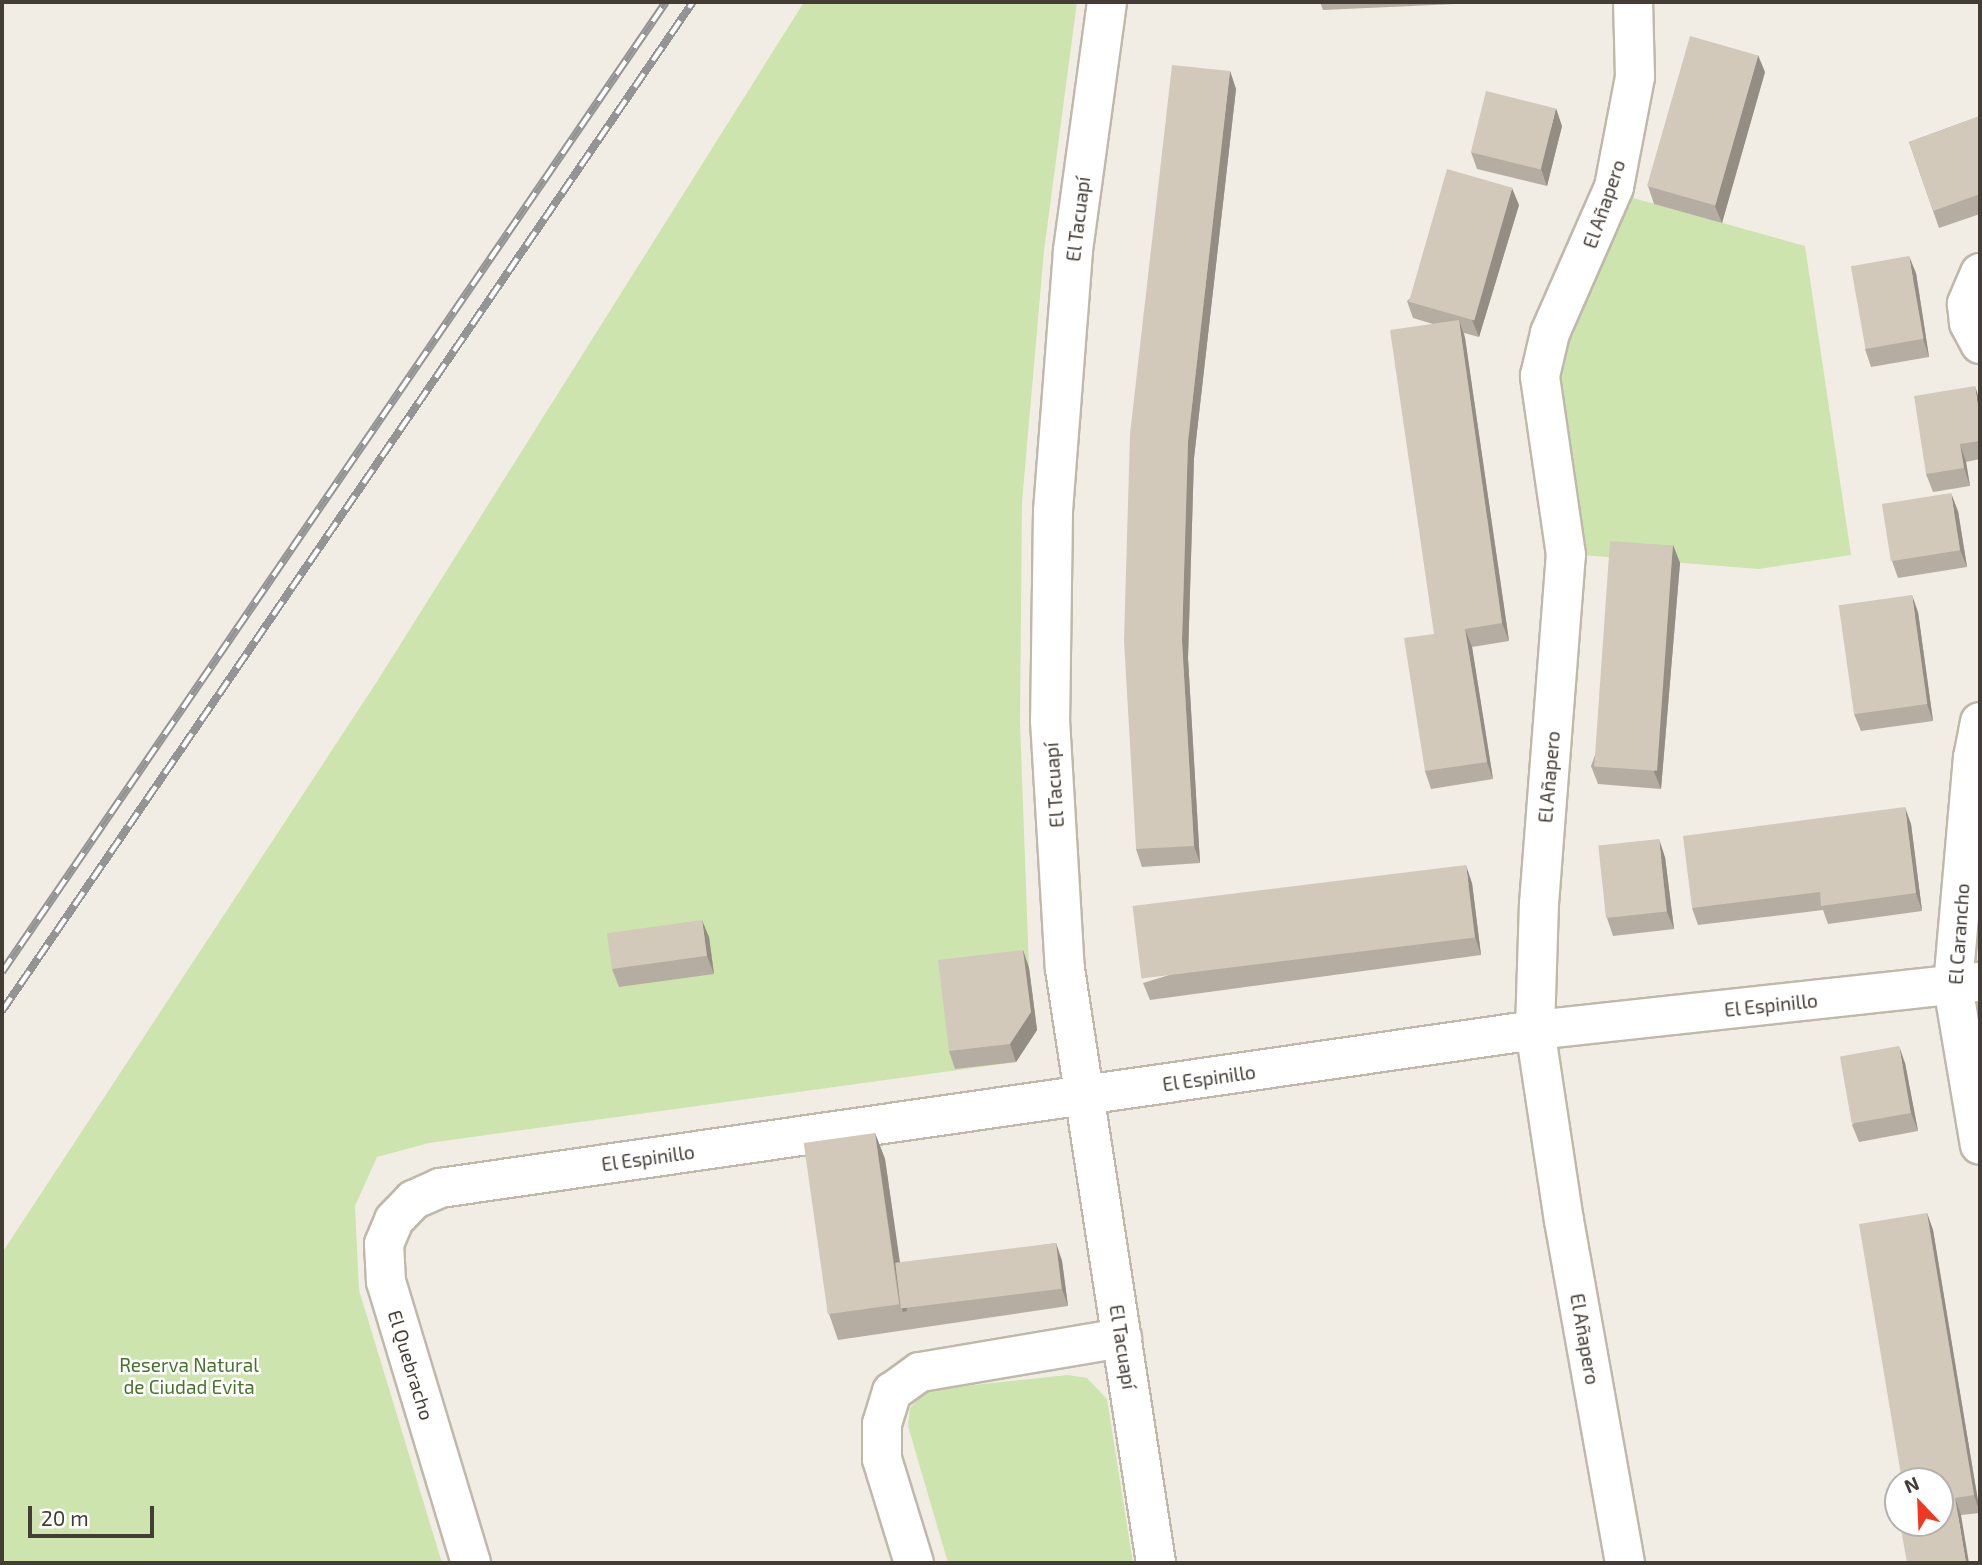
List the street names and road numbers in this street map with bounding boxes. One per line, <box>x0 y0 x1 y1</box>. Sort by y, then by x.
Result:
street label: El Añapero <box>1578 156 1630 252</box>
street label: El Tacuapí <box>1061 175 1095 263</box>
street label: El Añapero <box>1534 730 1564 824</box>
street label: El Tacuapí <box>1040 741 1068 829</box>
street label: El Carancho <box>1944 882 1974 986</box>
street label: El Espinillo <box>1723 989 1819 1021</box>
street label: El Espinillo <box>1161 1060 1257 1096</box>
street label: El Espinillo <box>600 1140 696 1176</box>
street label: El Añapero <box>1566 1291 1604 1387</box>
street label: El Tacuapí <box>1105 1302 1141 1392</box>
street label: El Quebracho <box>383 1307 439 1423</box>

